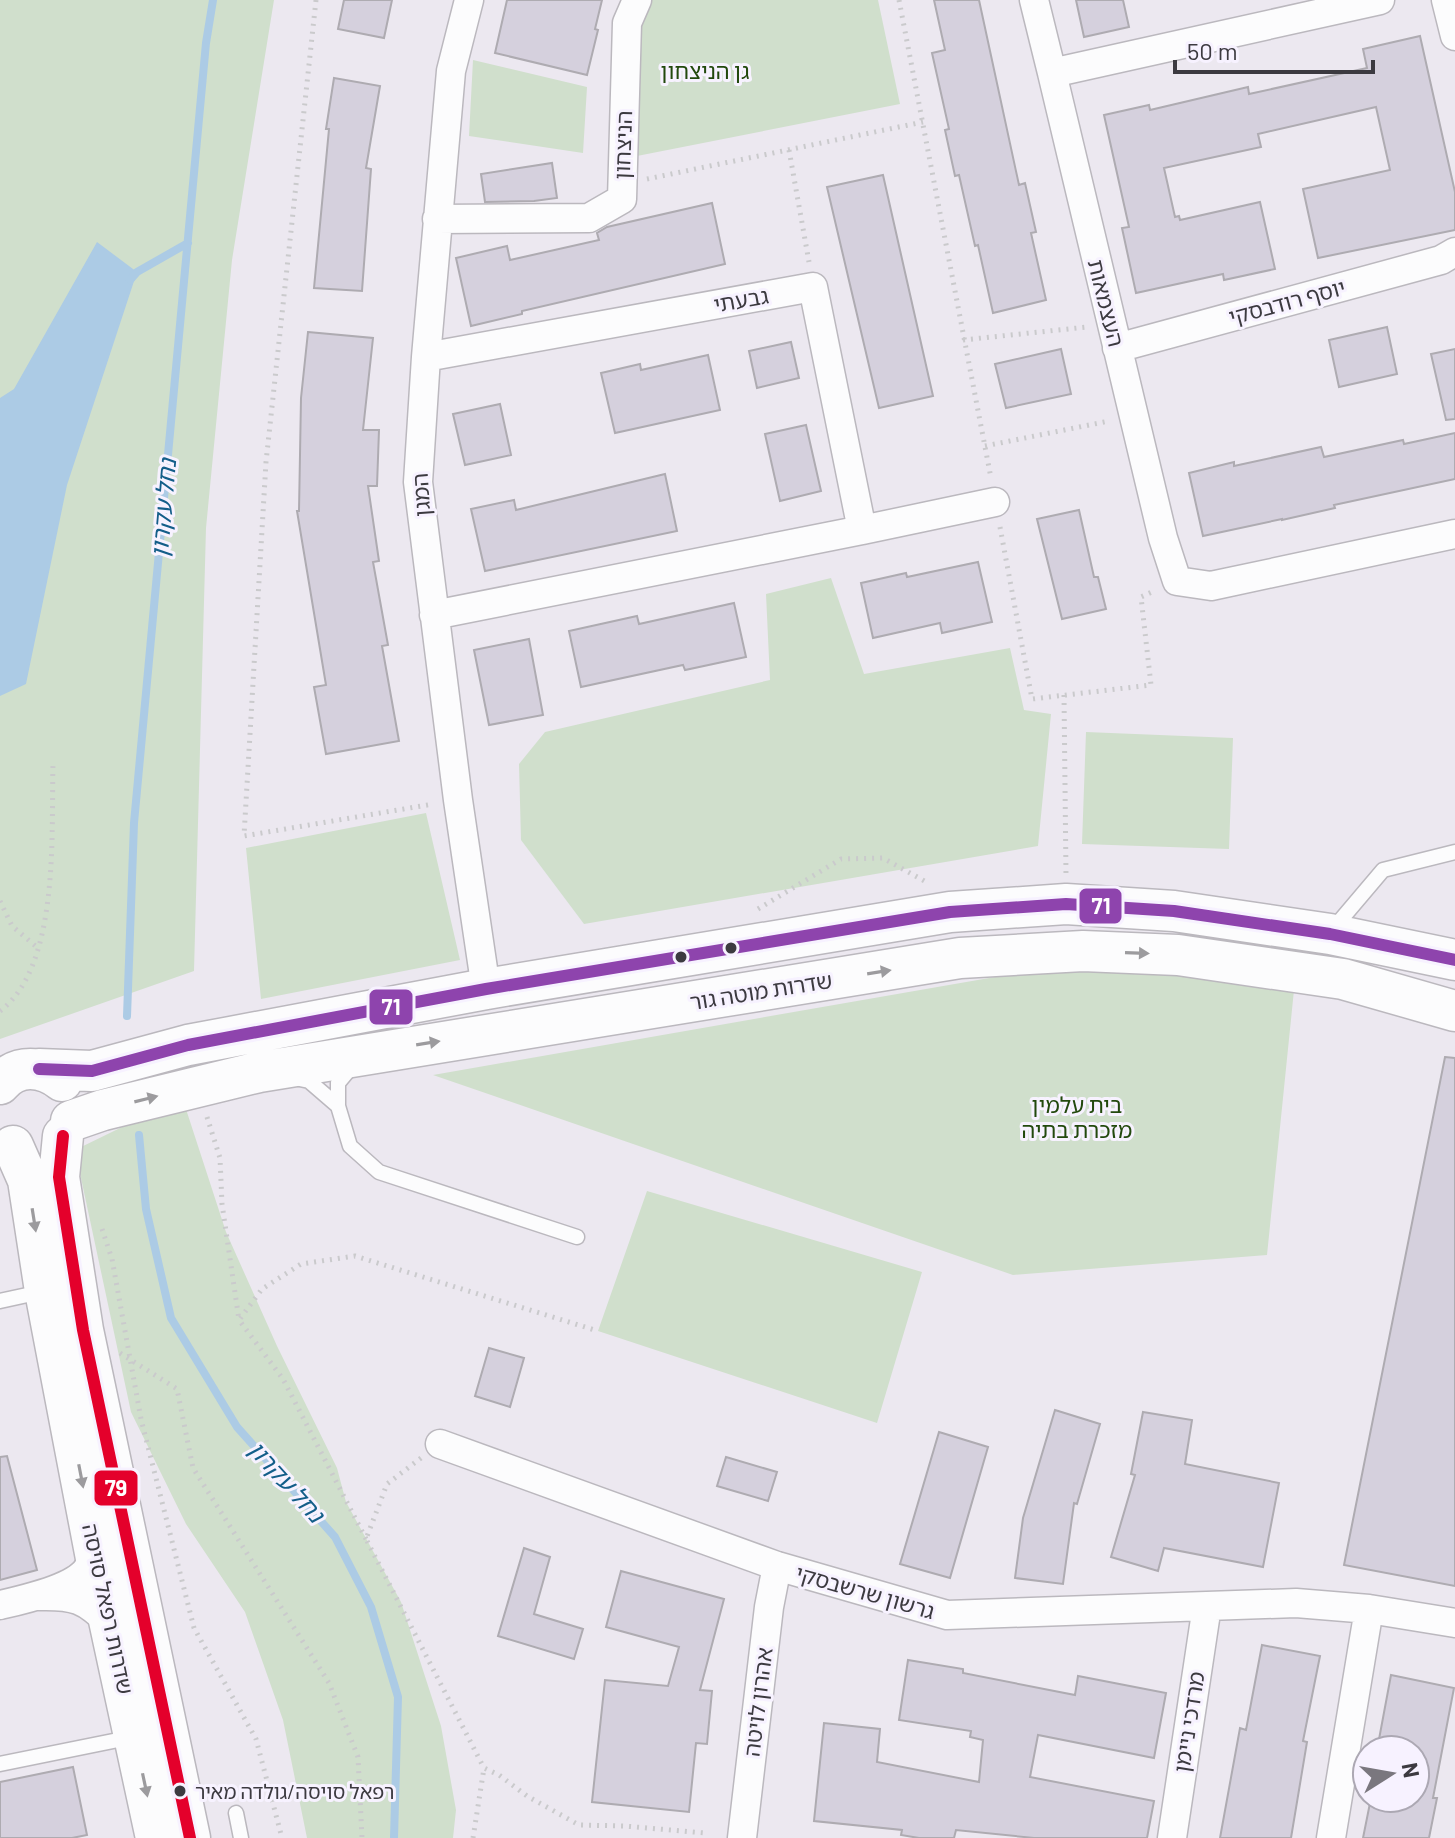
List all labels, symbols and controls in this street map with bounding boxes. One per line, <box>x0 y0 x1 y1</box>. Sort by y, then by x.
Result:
scale bar <box>1175 24 1373 74</box>
text: 50 m <box>1187 36 1238 65</box>
park label: גן הניצחון <box>661 57 749 83</box>
street label: הניצחון <box>608 110 636 180</box>
street label: העצמאות <box>1084 256 1130 349</box>
street label: יוסף רודבסקי <box>1225 273 1348 329</box>
street label: גבעתי <box>711 281 770 317</box>
water label: נחל עקרון <box>144 455 181 559</box>
street label: המגן <box>406 472 434 518</box>
line badge: 71 <box>1078 887 1123 925</box>
text: 71 <box>1092 892 1110 918</box>
unlabelled marker <box>723 940 739 956</box>
one-way arrow <box>1125 946 1150 959</box>
unlabelled marker <box>673 949 689 965</box>
one-way arrow <box>866 965 891 977</box>
street label: שדרות מוטה גור <box>688 966 834 1014</box>
line badge: 71 <box>368 988 414 1026</box>
text: 71 <box>382 993 400 1019</box>
one-way arrow <box>416 1036 441 1049</box>
park label: בית עלמין מזכרת בתיה <box>1022 1091 1132 1142</box>
one-way arrow <box>133 1092 158 1105</box>
one-way arrow <box>28 1208 41 1233</box>
water label: נחל עקרון <box>243 1434 332 1529</box>
one-way arrow <box>75 1464 87 1489</box>
line badge: 79 <box>93 1469 139 1507</box>
text: 79 <box>105 1474 127 1500</box>
street label: שדרות רפאל סויסה <box>78 1521 140 1697</box>
street label: גרשון שרשבסקי <box>793 1559 938 1623</box>
street label: אהרון לויטה <box>737 1646 777 1758</box>
street label: מרדכי ניימן <box>1167 1669 1209 1774</box>
north arrow <box>1351 1734 1431 1814</box>
text: N <box>1397 1760 1426 1780</box>
one-way arrow <box>139 1773 151 1798</box>
place label: רפאל סויסה/גולדה מאיר <box>195 1779 395 1803</box>
marker: רפאל סויסה/גולדה מאיר <box>172 1783 188 1799</box>

